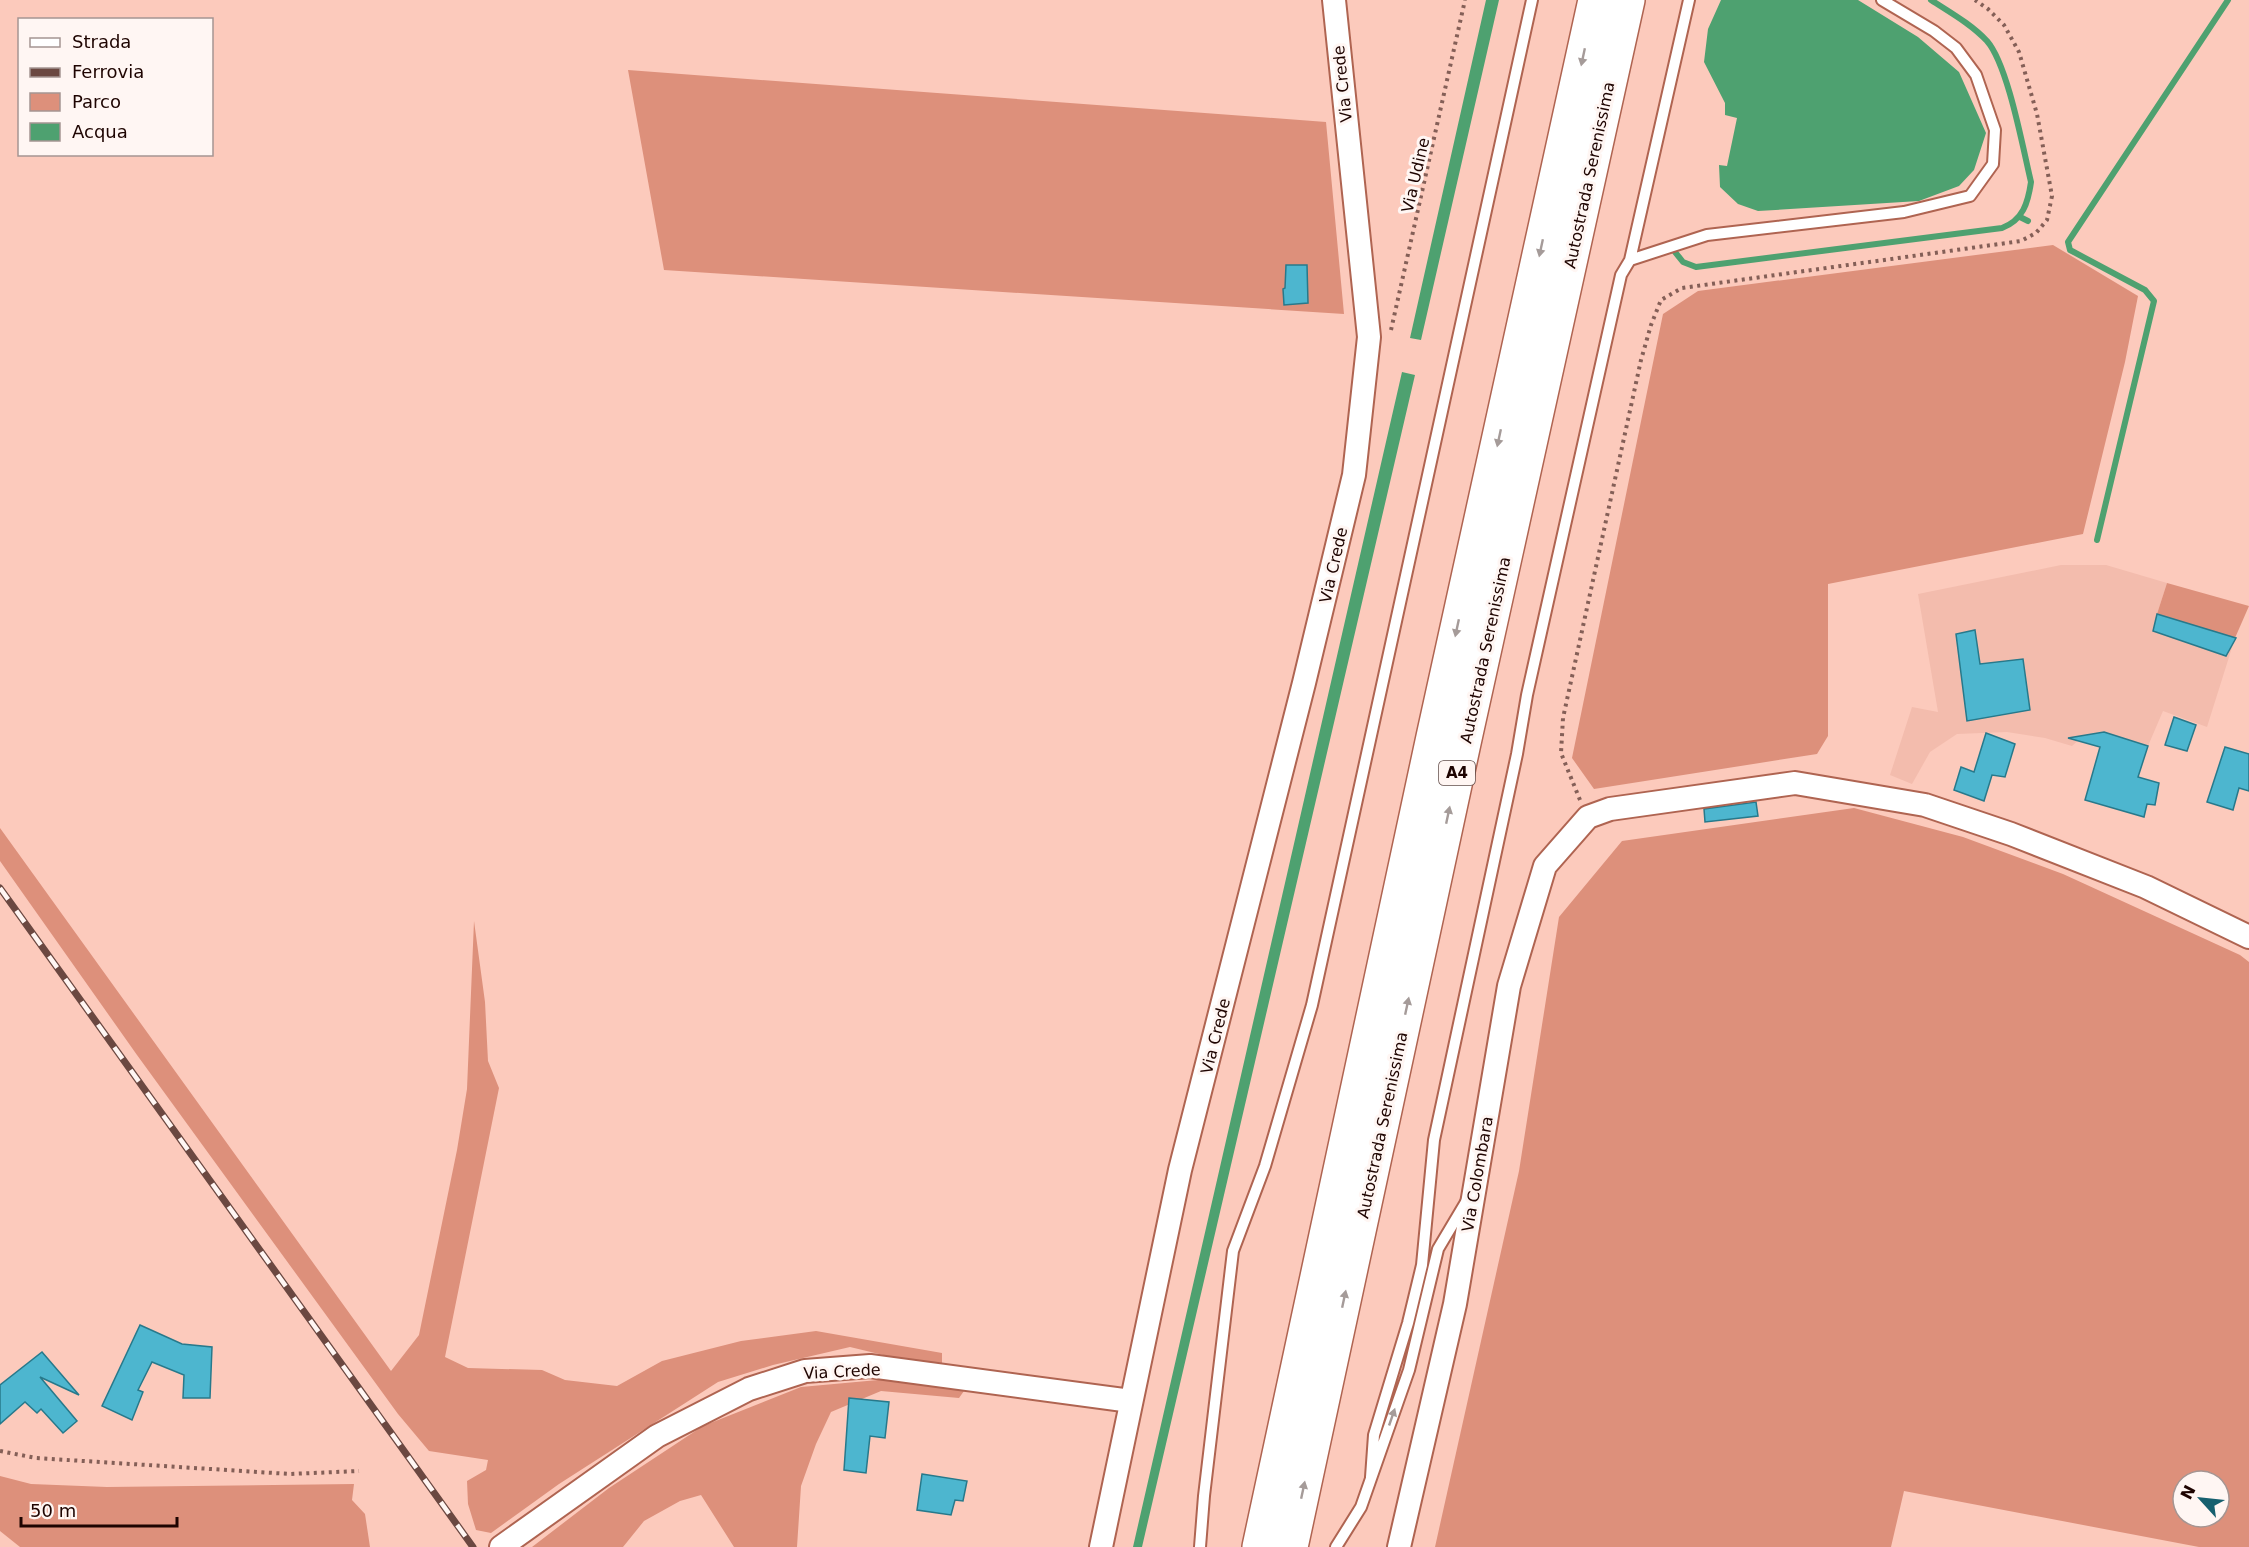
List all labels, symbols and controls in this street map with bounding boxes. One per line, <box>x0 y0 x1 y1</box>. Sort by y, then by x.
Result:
legend <box>18 18 213 156</box>
text: Strada <box>72 31 131 52</box>
street label: Via Crede <box>1329 45 1356 123</box>
one-way arrow <box>1577 48 1587 66</box>
text: Ferrovia <box>72 61 144 82</box>
street label: Autostrada Serenissima <box>1560 80 1619 270</box>
text: Parco <box>72 91 121 112</box>
text: Acqua <box>72 121 128 142</box>
street label: Via Udine <box>1398 136 1433 214</box>
one-way arrow <box>1536 238 1545 257</box>
one-way arrow <box>1494 429 1503 448</box>
street label: Via Crede <box>1316 525 1351 605</box>
street label: Autostrada Serenissima <box>1456 555 1515 745</box>
one-way arrow <box>1451 619 1461 638</box>
road number: A4 <box>1439 761 1475 785</box>
one-way arrow <box>1444 806 1454 825</box>
street label: Via Crede <box>1197 996 1234 1076</box>
one-way arrow <box>1403 997 1413 1015</box>
street label: Autostrada Serenissima <box>1353 1030 1412 1220</box>
street label: Via Colombara <box>1458 1115 1497 1233</box>
one-way arrow <box>1340 1290 1350 1309</box>
street label: Via Crede <box>803 1360 881 1383</box>
one-way arrow <box>1388 1408 1398 1426</box>
north arrow <box>2171 1469 2231 1529</box>
one-way arrow <box>1299 1480 1308 1499</box>
text: N <box>2177 1482 2200 1503</box>
scale bar <box>21 1490 177 1528</box>
text: 50 m <box>30 1500 76 1521</box>

